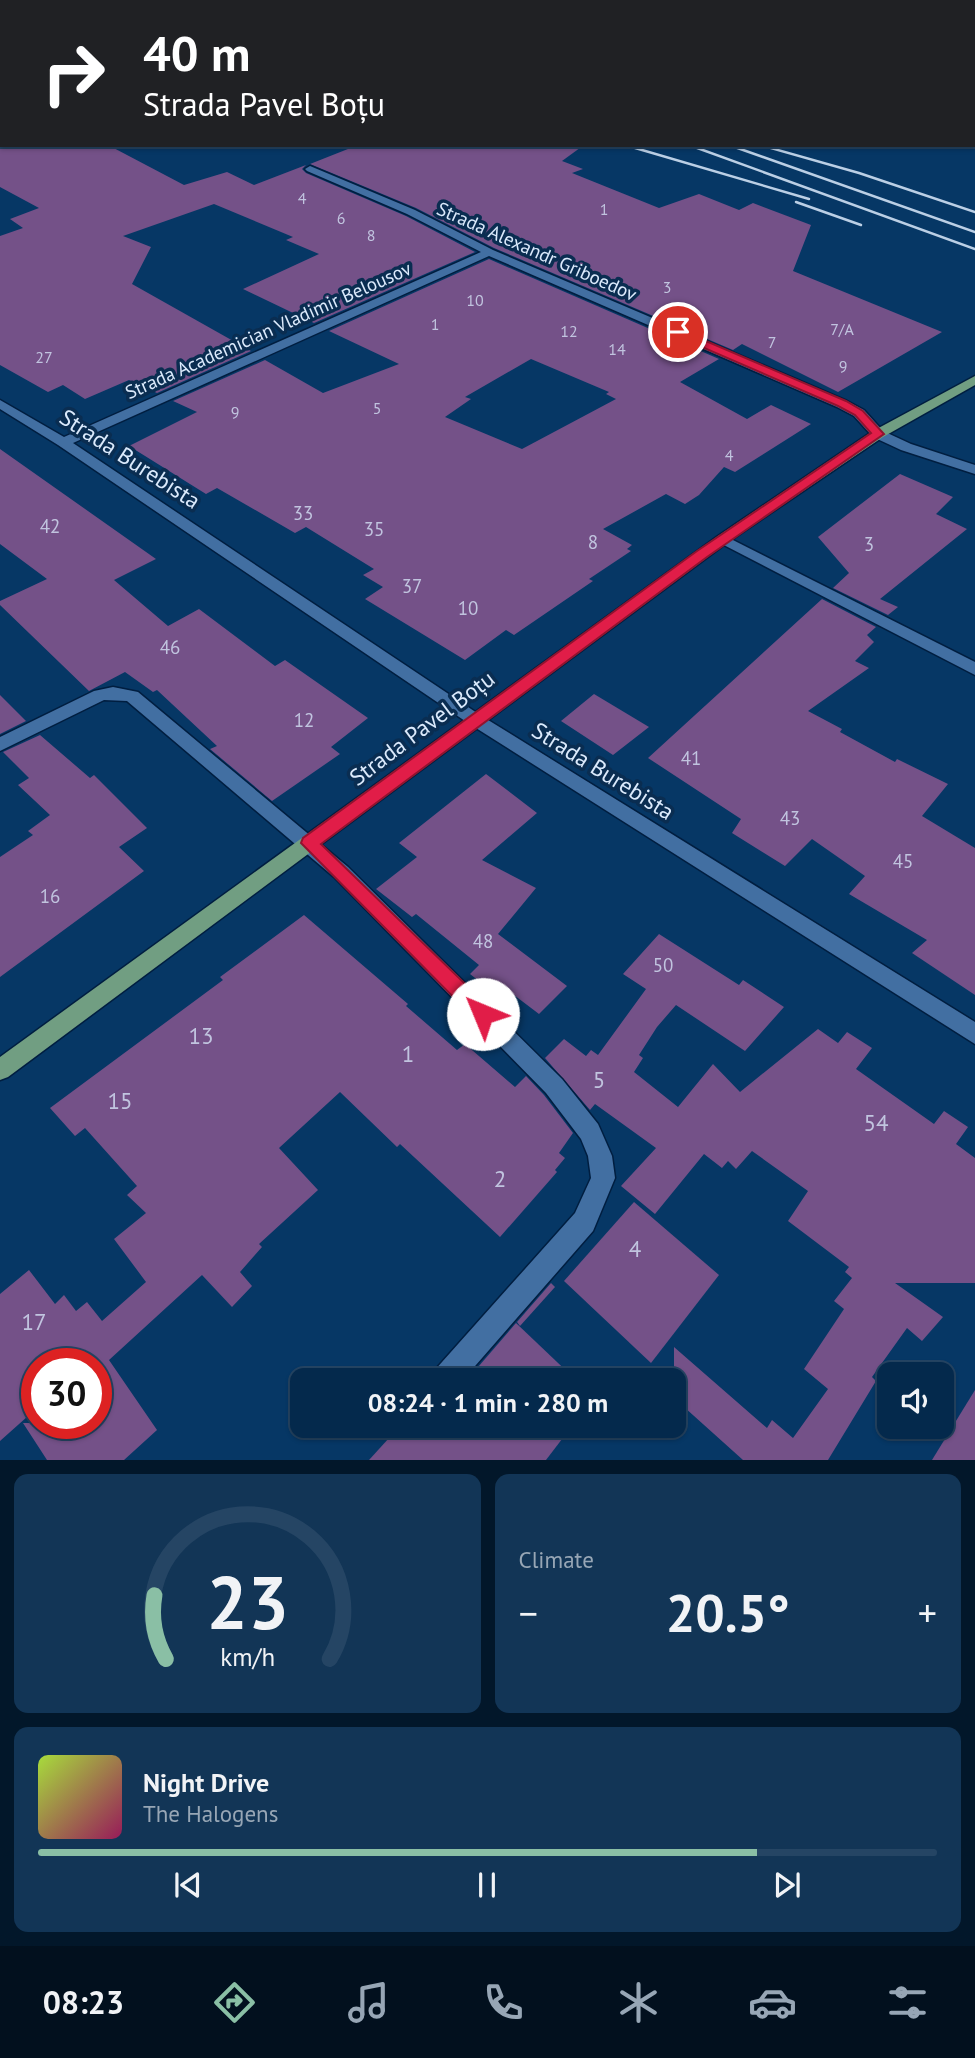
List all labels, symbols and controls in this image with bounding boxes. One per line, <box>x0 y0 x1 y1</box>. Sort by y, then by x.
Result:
text: 40 m <box>143 21 250 85</box>
icon: right <box>28 28 119 119</box>
text: Strada Pavel Boțu <box>143 83 385 125</box>
house number: 4 <box>298 188 307 208</box>
street label: Strada Alexandr Griboedov <box>433 196 641 306</box>
house number: 1 <box>600 199 608 219</box>
house number: 6 <box>337 208 345 228</box>
house number: 8 <box>367 225 375 245</box>
street label: Strada Academician Vladimir Belousov <box>121 256 415 404</box>
house number: 3 <box>663 277 671 297</box>
house number: 10 <box>466 290 484 310</box>
pin <box>648 302 708 362</box>
icon: arrive <box>659 313 697 351</box>
house number: 1 <box>431 314 439 334</box>
house number: 7/A <box>830 319 855 339</box>
house number: 12 <box>560 321 578 341</box>
house number: 7 <box>768 332 776 352</box>
house number: 14 <box>608 339 626 359</box>
house number: 27 <box>35 347 53 367</box>
house number: 9 <box>839 356 847 376</box>
house number: 5 <box>373 398 381 418</box>
street label: Strada Burebista <box>54 402 206 515</box>
house number: 9 <box>231 402 239 422</box>
house number: 4 <box>725 445 734 465</box>
house number: 33 <box>293 501 313 525</box>
house number: 42 <box>40 514 60 538</box>
house number: 35 <box>364 517 384 541</box>
house number: 8 <box>588 530 598 554</box>
house number: 3 <box>864 532 874 556</box>
house number: 37 <box>402 574 422 598</box>
house number: 10 <box>458 596 478 620</box>
house number: 46 <box>160 635 180 659</box>
street label: Strada Pavel Boțu <box>344 664 500 792</box>
house number: 12 <box>294 708 314 732</box>
street label: Strada Burebista <box>527 715 680 826</box>
house number: 41 <box>681 746 701 770</box>
house number: 43 <box>780 806 800 830</box>
house number: 45 <box>893 849 913 873</box>
house number: 16 <box>40 884 60 908</box>
house number: 48 <box>473 929 493 953</box>
house number: 50 <box>653 953 673 977</box>
position arrow <box>446 977 520 1051</box>
house number: 13 <box>188 1021 214 1050</box>
house number: 1 <box>402 1039 414 1068</box>
house number: 5 <box>593 1065 605 1094</box>
house number: 15 <box>107 1086 133 1115</box>
house number: 54 <box>863 1108 889 1137</box>
house number: 2 <box>494 1164 506 1193</box>
house number: 4 <box>629 1234 642 1263</box>
house number: 17 <box>21 1307 47 1336</box>
speed limit sign: 30 <box>21 1348 112 1439</box>
map controls <box>877 1362 954 1439</box>
button: sound <box>877 1362 954 1439</box>
text: 08:24 · 1 min · 280 m <box>368 1386 608 1419</box>
text: Climate <box>519 1545 594 1574</box>
text: 23 <box>206 1556 289 1650</box>
text: 20.5° <box>666 1579 790 1646</box>
text: − <box>519 1588 538 1637</box>
text: + <box>918 1588 937 1637</box>
text: km/h <box>220 1641 275 1673</box>
text: Night Drive <box>143 1766 269 1799</box>
text: The Halogens <box>143 1799 278 1828</box>
icon: previous <box>169 1866 207 1904</box>
icon: pause <box>468 1866 506 1904</box>
icon: next <box>768 1866 806 1904</box>
icon: directions <box>210 1978 259 2027</box>
icon: music <box>344 1978 393 2027</box>
icon: phone <box>479 1978 528 2027</box>
icon: climate <box>614 1978 663 2027</box>
icon: car <box>748 1978 797 2027</box>
icon: filters <box>883 1978 932 2027</box>
text: 08:23 <box>43 1981 124 2023</box>

